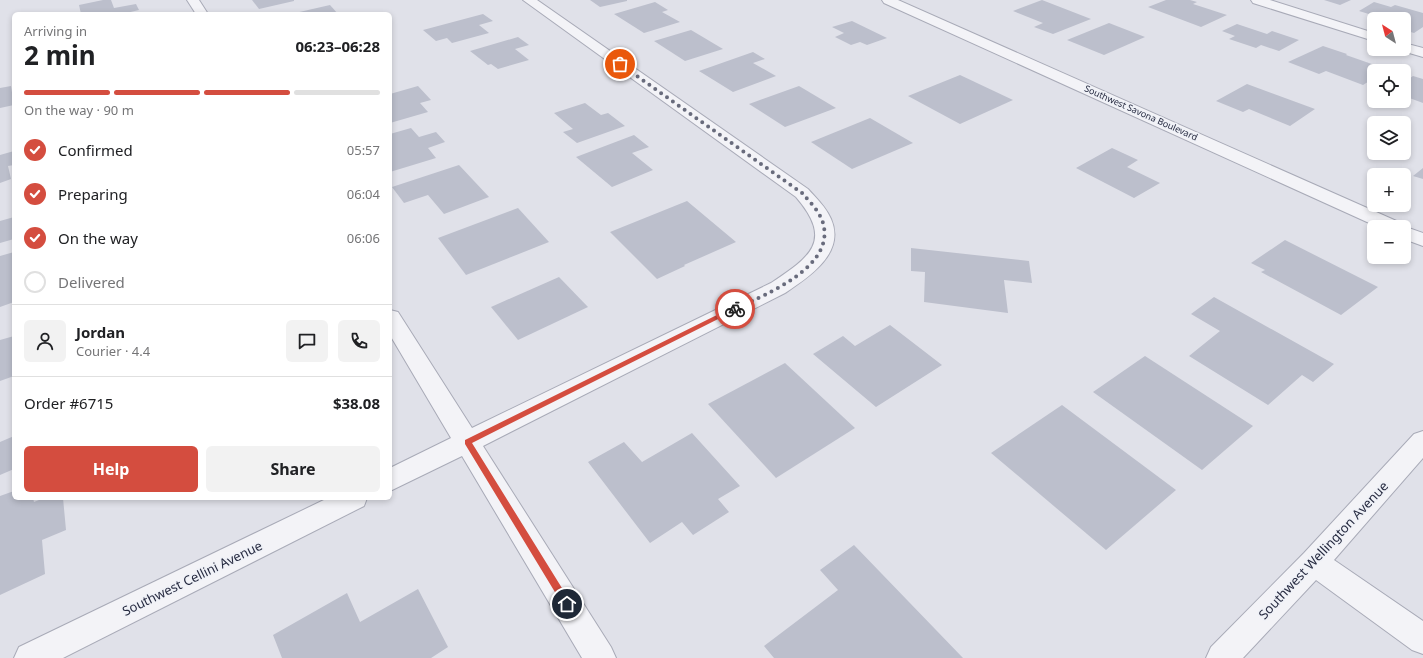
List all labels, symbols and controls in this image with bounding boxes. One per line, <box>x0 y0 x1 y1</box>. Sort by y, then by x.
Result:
north arrow <box>1367 12 1411 56</box>
map controls <box>1367 12 1411 264</box>
text: Arriving in <box>24 22 87 40</box>
text: 06:23–06:28 <box>295 36 380 56</box>
text: 2 min <box>24 37 96 73</box>
pin <box>603 47 637 81</box>
icon: bag <box>609 53 631 75</box>
button: locate <box>1367 64 1411 108</box>
street label: Southwest Savona Boulevard <box>1083 82 1200 143</box>
text: On the way · 90 m <box>24 101 134 119</box>
button: layers <box>1367 116 1411 160</box>
icon: check <box>24 139 46 161</box>
text: Confirmed <box>58 140 133 160</box>
text: 05:57 <box>347 141 380 159</box>
button: + <box>1367 168 1411 212</box>
icon: check <box>24 183 46 205</box>
text: Preparing <box>58 184 128 204</box>
text: 06:04 <box>347 185 380 203</box>
button: − <box>1367 220 1411 264</box>
icon: check <box>24 227 46 249</box>
text: On the way <box>58 228 138 248</box>
text: 06:06 <box>347 229 380 247</box>
text: Delivered <box>58 272 125 292</box>
courier <box>715 289 755 329</box>
icon: bike <box>724 298 746 320</box>
button: person <box>24 320 66 362</box>
button: chat <box>286 320 328 362</box>
button: phone <box>338 320 380 362</box>
text: Jordan <box>76 322 125 342</box>
text: Courier · 4.4 <box>76 342 150 360</box>
text: Order #6715 <box>24 393 113 413</box>
text: $38.08 <box>333 393 380 413</box>
button: Help <box>24 446 198 492</box>
button: Share <box>206 446 380 492</box>
street label: Southwest Wellington Avenue <box>1254 477 1392 623</box>
street label: Southwest Cellini Avenue <box>119 536 265 620</box>
pin <box>550 587 584 621</box>
icon: home <box>556 593 578 615</box>

